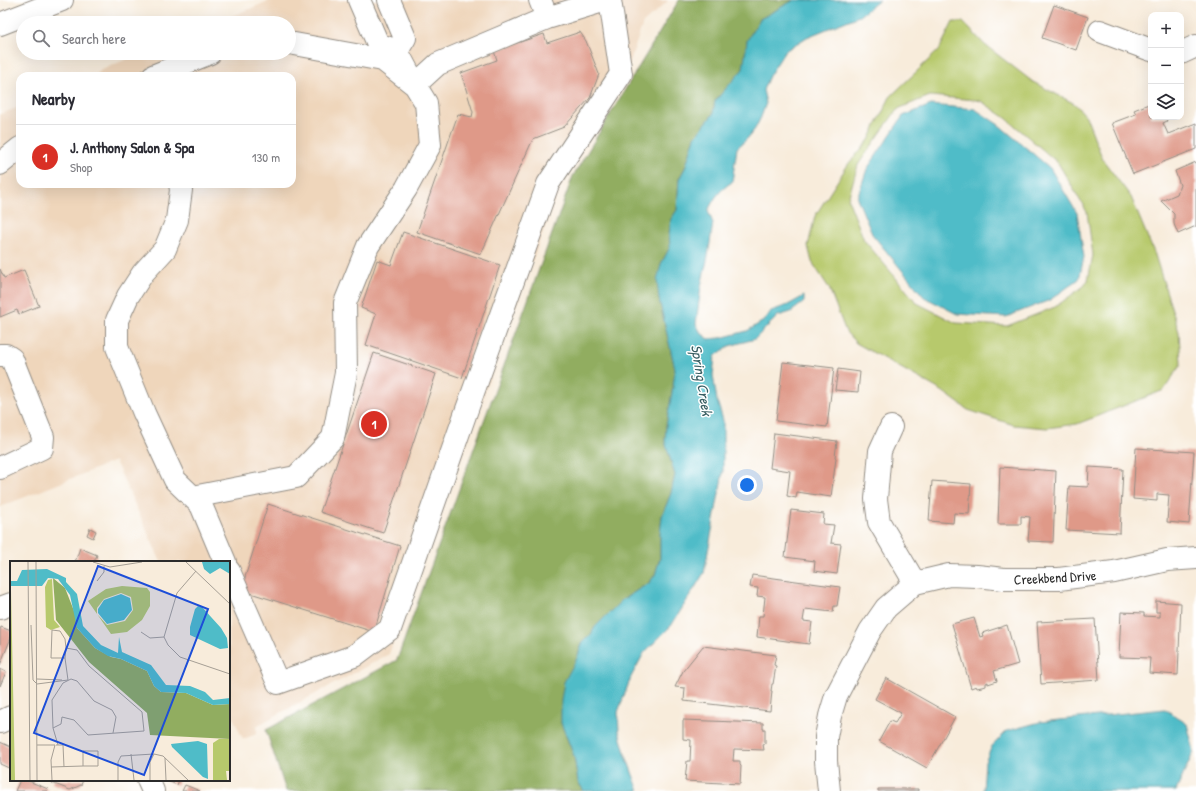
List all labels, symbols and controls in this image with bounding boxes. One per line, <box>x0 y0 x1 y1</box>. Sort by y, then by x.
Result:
map controls <box>1148 12 1184 120</box>
button: + <box>1148 12 1184 48</box>
search box <box>16 16 296 60</box>
icon: search <box>30 27 52 49</box>
text: Search here <box>62 28 126 49</box>
button: − <box>1148 48 1184 84</box>
button: layers <box>1148 84 1184 120</box>
text: Nearby <box>32 87 75 110</box>
text: J. Anthony Salon & Spa <box>70 137 194 158</box>
text: 1 <box>43 148 47 166</box>
text: 130 m <box>252 148 280 166</box>
text: Shop <box>70 158 92 176</box>
water label: Spring Creek <box>686 343 718 419</box>
pin: 1 <box>361 409 387 439</box>
your location <box>737 475 757 495</box>
inset map <box>10 561 230 781</box>
street label: Creekbend Drive <box>1013 565 1097 589</box>

